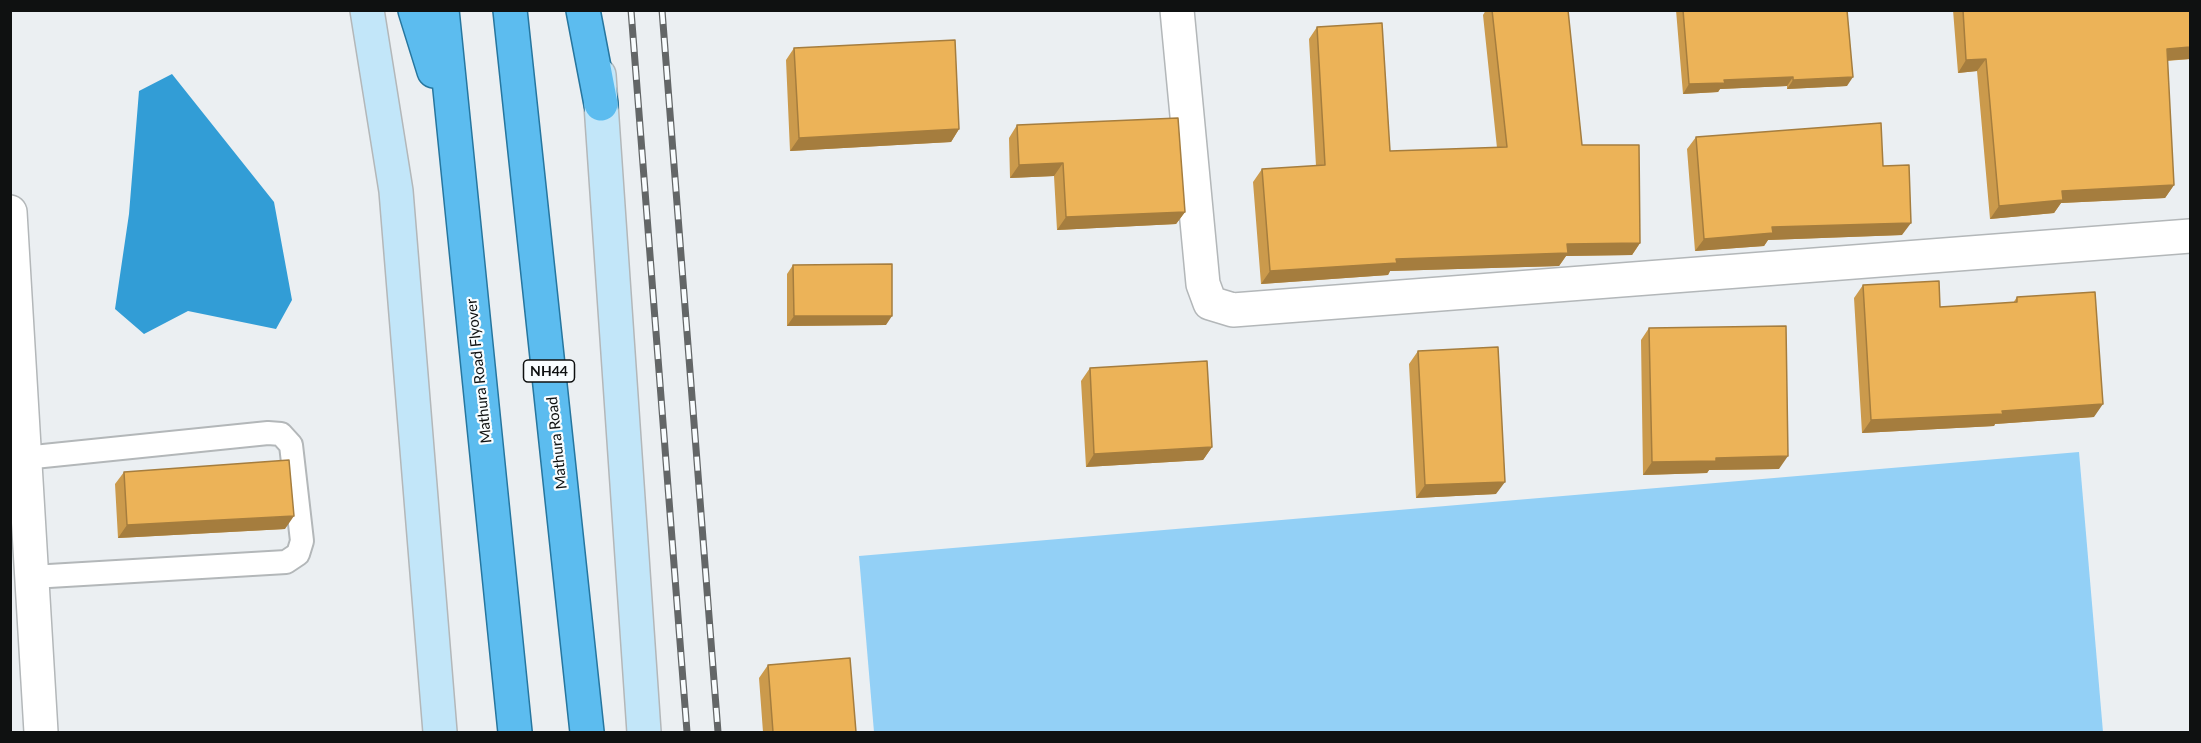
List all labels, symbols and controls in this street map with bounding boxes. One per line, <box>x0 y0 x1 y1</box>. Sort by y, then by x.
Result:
street label: Mathura Road Flyover <box>462 298 496 444</box>
road number: NH44 <box>524 360 574 382</box>
street label: Mathura Road <box>543 396 571 490</box>

